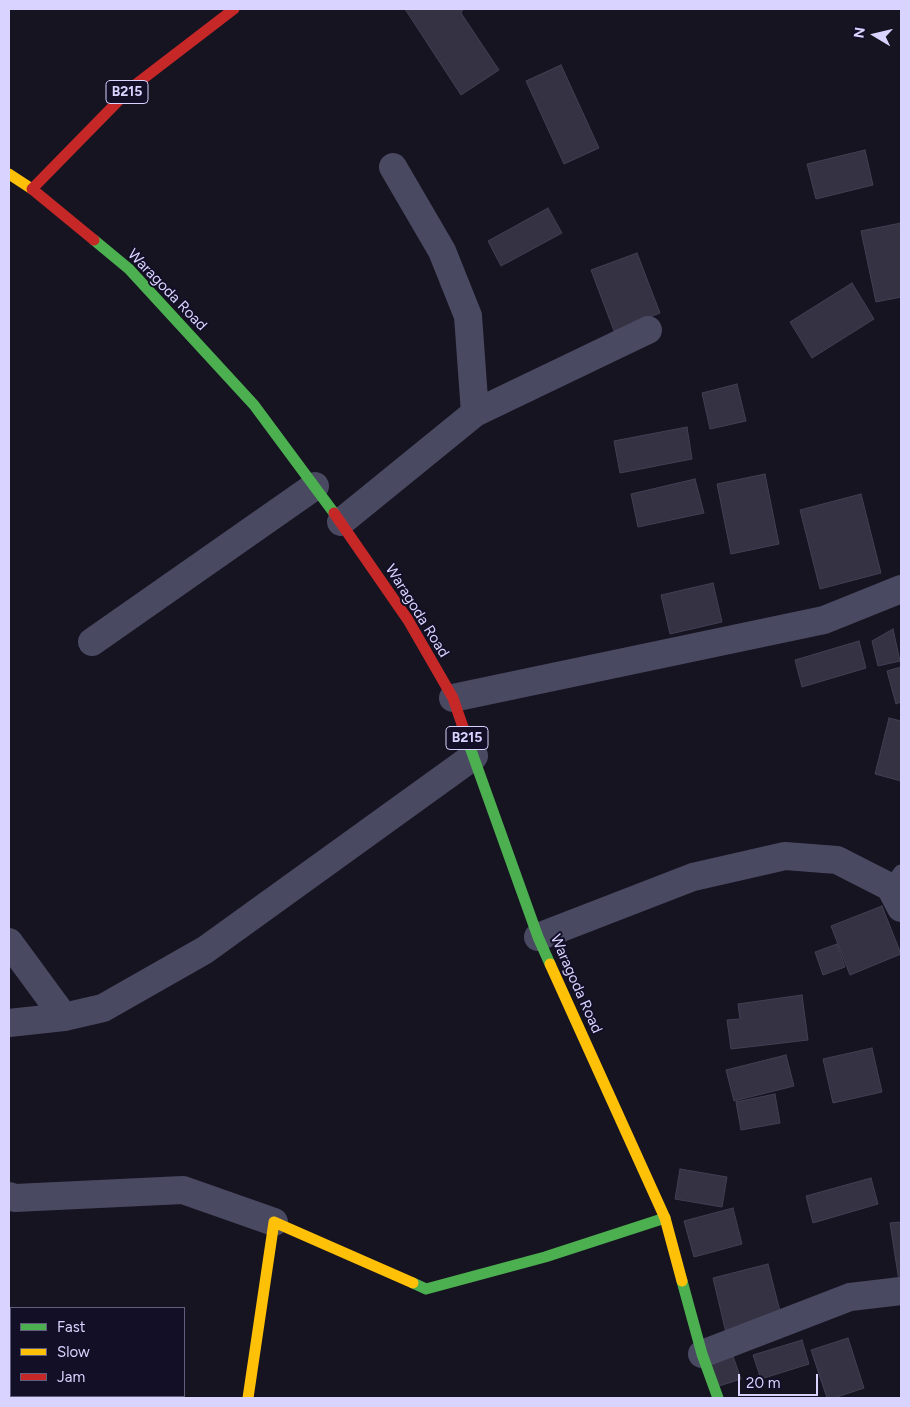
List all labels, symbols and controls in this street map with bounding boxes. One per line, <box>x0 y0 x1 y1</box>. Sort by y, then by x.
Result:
north arrow <box>850 10 900 60</box>
text: N <box>850 26 869 39</box>
road number: B215 <box>106 80 148 104</box>
street label: Waragoda Road <box>124 246 210 334</box>
street label: Waragoda Road <box>381 561 453 661</box>
road number: B215 <box>446 726 488 750</box>
street label: Waragoda Road <box>546 932 606 1036</box>
legend <box>10 1307 185 1397</box>
text: Fast <box>57 1318 85 1336</box>
text: Slow <box>57 1343 90 1361</box>
scale bar <box>740 1364 820 1396</box>
text: Jam <box>57 1368 85 1386</box>
text: 20 m <box>746 1374 780 1392</box>

